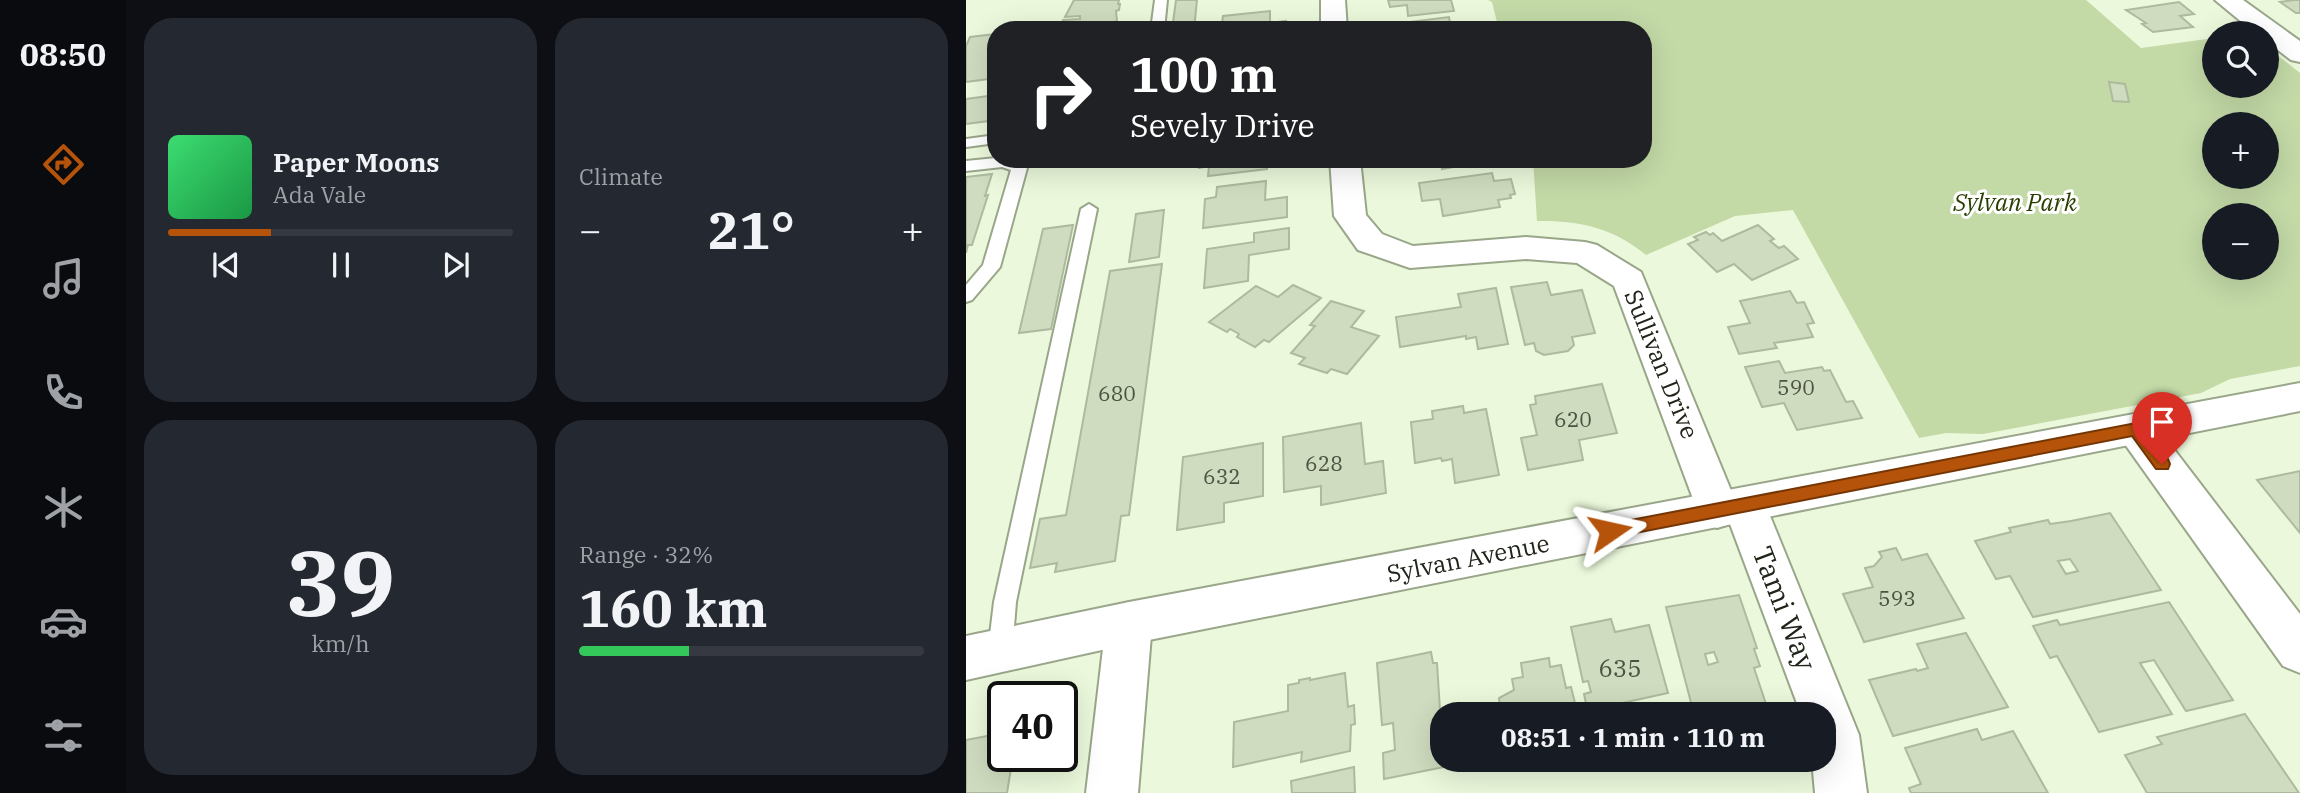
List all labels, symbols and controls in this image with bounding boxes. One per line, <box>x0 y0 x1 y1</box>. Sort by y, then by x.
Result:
map controls <box>2202 21 2279 280</box>
button: search <box>2202 21 2279 98</box>
text: 08:50 <box>20 33 106 75</box>
text: 100 m <box>1130 42 1277 105</box>
icon: right <box>1015 49 1106 140</box>
text: Sevely Drive <box>1130 104 1315 146</box>
button: + <box>2202 112 2279 189</box>
icon: directions <box>39 140 88 189</box>
text: Paper Moons <box>273 145 440 179</box>
text: Climate <box>579 161 663 191</box>
text: Ada Vale <box>273 179 366 209</box>
park label: Sylvan Park <box>1952 186 2077 218</box>
text: 21° <box>708 196 795 263</box>
button: − <box>2202 203 2279 280</box>
text: − <box>579 205 602 254</box>
text: + <box>901 205 924 254</box>
icon: previous <box>207 246 245 284</box>
icon: pause <box>322 246 360 284</box>
icon: next <box>437 246 475 284</box>
icon: music <box>39 254 88 303</box>
street label: Sullivan Drive <box>1618 285 1706 443</box>
icon: phone <box>39 368 88 417</box>
house number: 590 <box>1777 373 1815 401</box>
house number: 680 <box>1098 379 1136 407</box>
pin <box>2132 392 2192 464</box>
icon: arrive <box>2143 403 2181 441</box>
house number: 620 <box>1554 405 1592 433</box>
house number: 628 <box>1305 449 1343 477</box>
house number: 632 <box>1203 462 1241 490</box>
icon: climate <box>39 483 88 532</box>
position arrow <box>1573 494 1647 568</box>
text: 39 <box>286 523 395 641</box>
street label: Sylvan Avenue <box>1384 527 1552 589</box>
text: Range · 32% <box>579 539 713 569</box>
street label: Tami Way <box>1744 541 1826 675</box>
text: 160 km <box>579 574 768 641</box>
house number: 593 <box>1878 584 1916 612</box>
icon: car <box>39 597 88 646</box>
text: km/h <box>311 628 370 658</box>
house number: 635 <box>1598 652 1642 684</box>
speed limit sign: 40 <box>987 681 1078 772</box>
icon: filters <box>39 711 88 760</box>
text: 08:51 · 1 min · 110 m <box>1501 720 1765 754</box>

